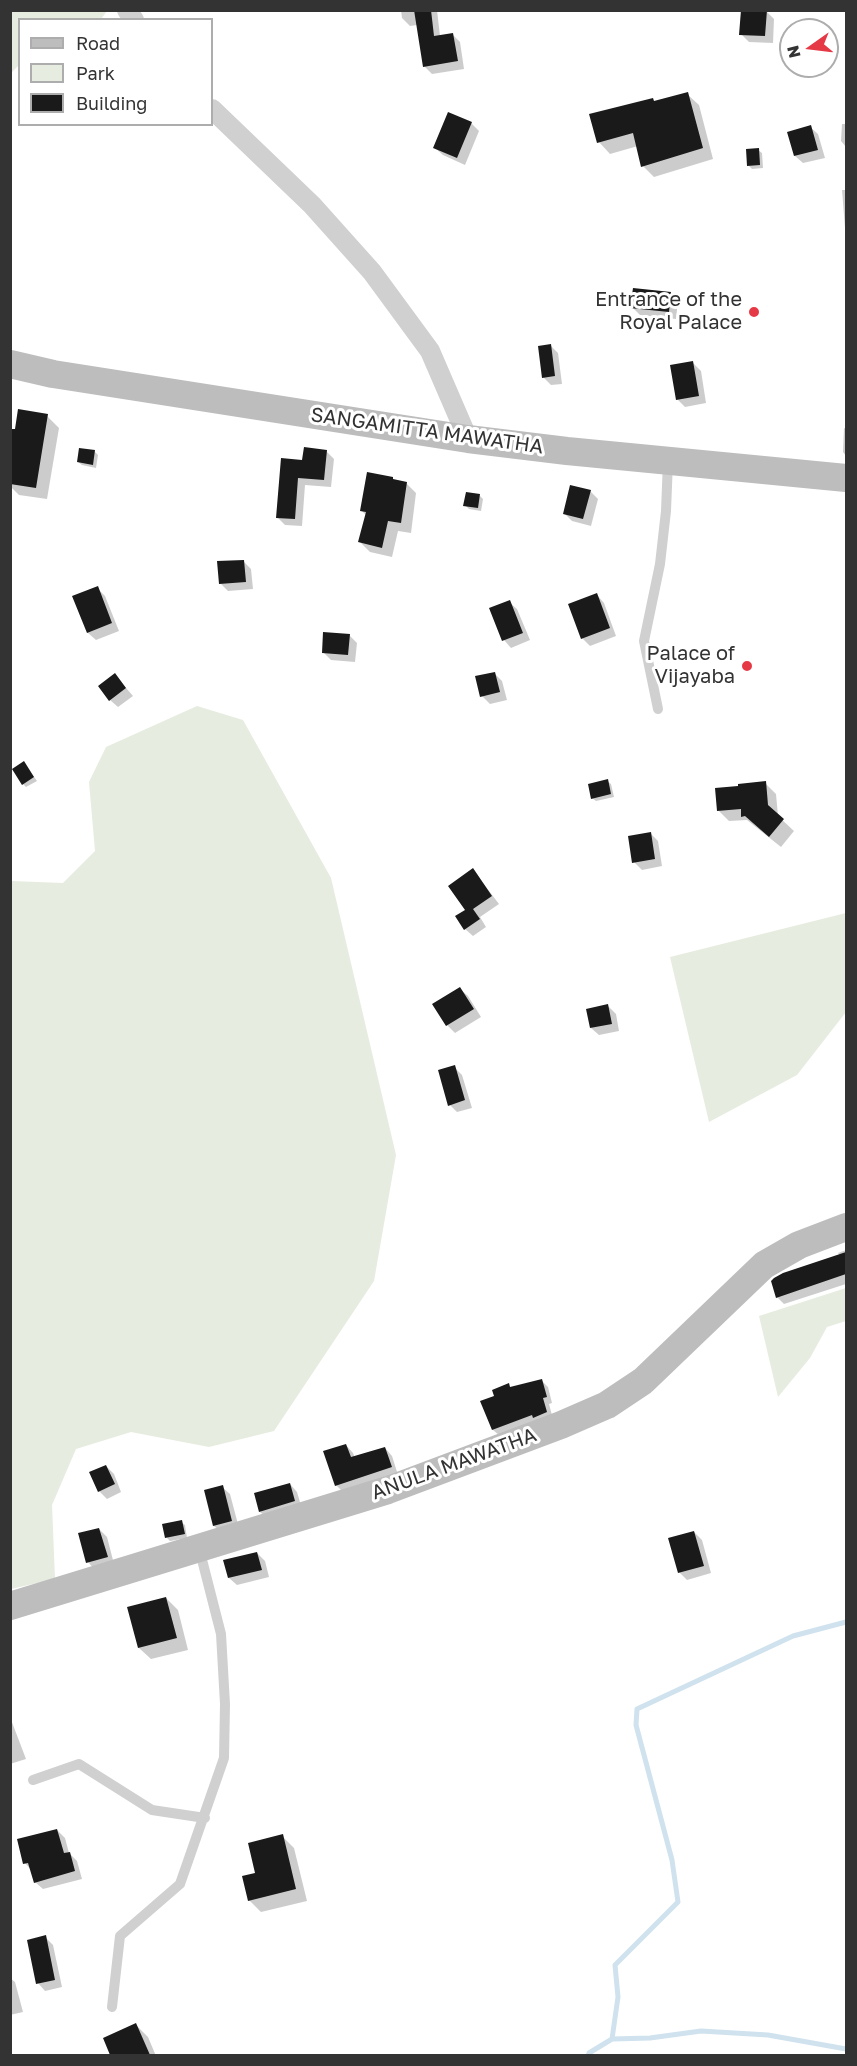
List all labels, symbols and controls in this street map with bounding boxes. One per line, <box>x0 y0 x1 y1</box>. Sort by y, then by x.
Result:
legend <box>18 18 213 126</box>
north arrow <box>779 18 839 78</box>
text: Road <box>76 32 120 54</box>
text: N <box>782 44 805 60</box>
text: Park <box>76 62 115 84</box>
text: Building <box>76 92 147 114</box>
place label: Entrance of the Royal Palace <box>595 288 742 335</box>
marker: Entrance of the Royal Palace <box>747 305 761 319</box>
street label: SANGAMITTA MAWATHA <box>309 403 545 459</box>
place label: Palace of Vijayaba <box>647 642 735 689</box>
marker: Palace of Vijayaba <box>740 659 754 673</box>
street label: ANULA MAWATHA <box>368 1423 540 1505</box>

